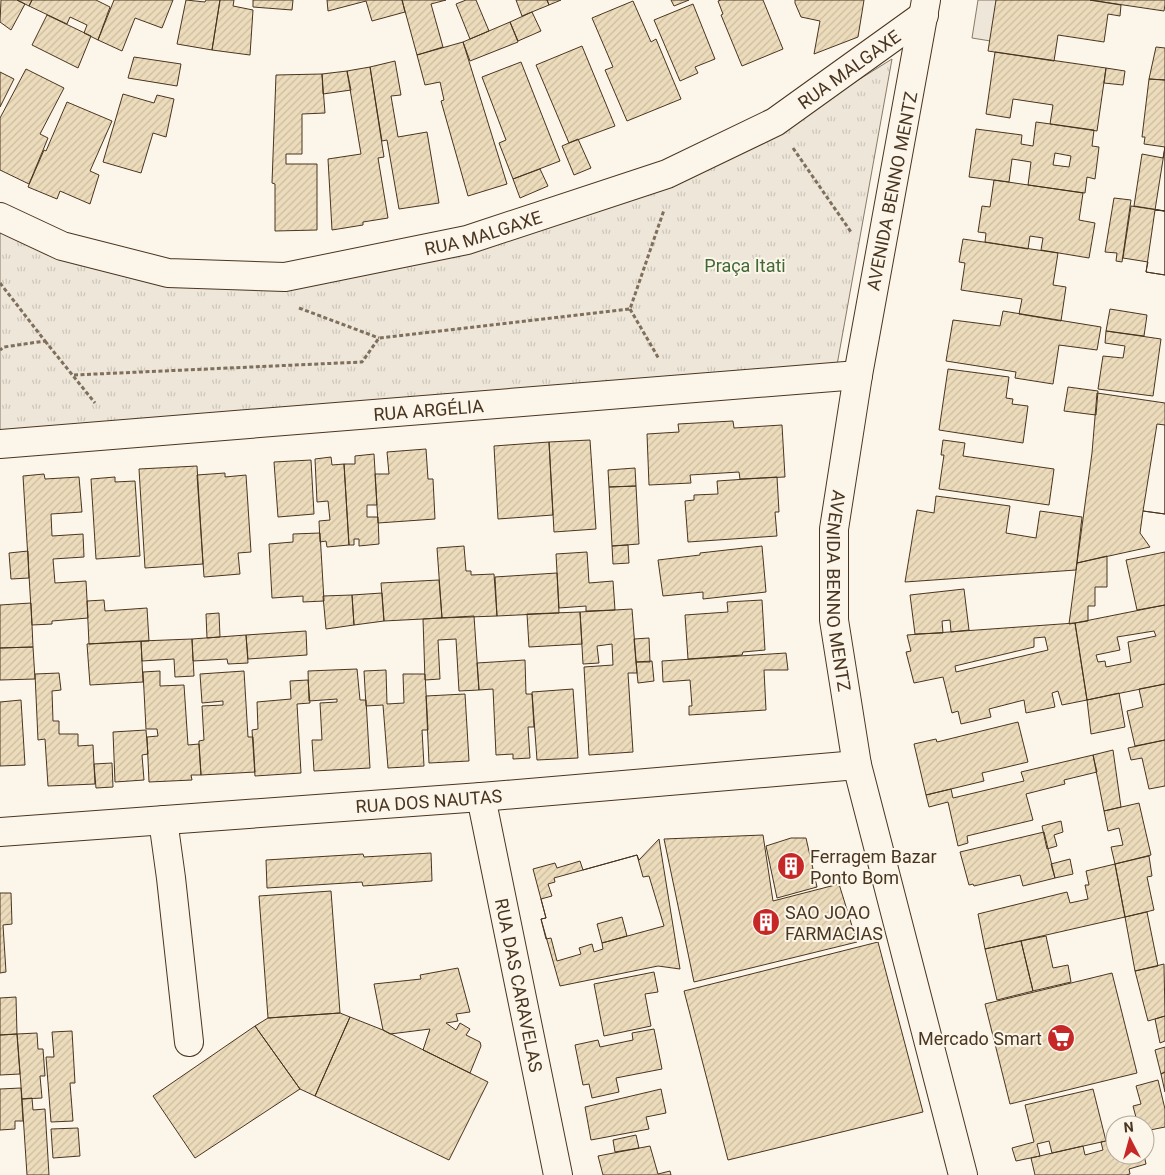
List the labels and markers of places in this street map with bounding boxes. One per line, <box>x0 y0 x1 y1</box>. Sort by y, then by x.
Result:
place label: Ferragem Bazar Ponto Bom <box>810 846 937 888</box>
building icon: Ferragem Bazar Ponto Bom <box>776 851 806 881</box>
place label: SAO JOAO FARMACIAS <box>785 902 883 944</box>
building icon: SAO JOAO FARMACIAS <box>751 907 781 937</box>
supermarket icon: Mercado Smart <box>1046 1023 1076 1053</box>
place label: Mercado Smart <box>918 1028 1042 1049</box>

